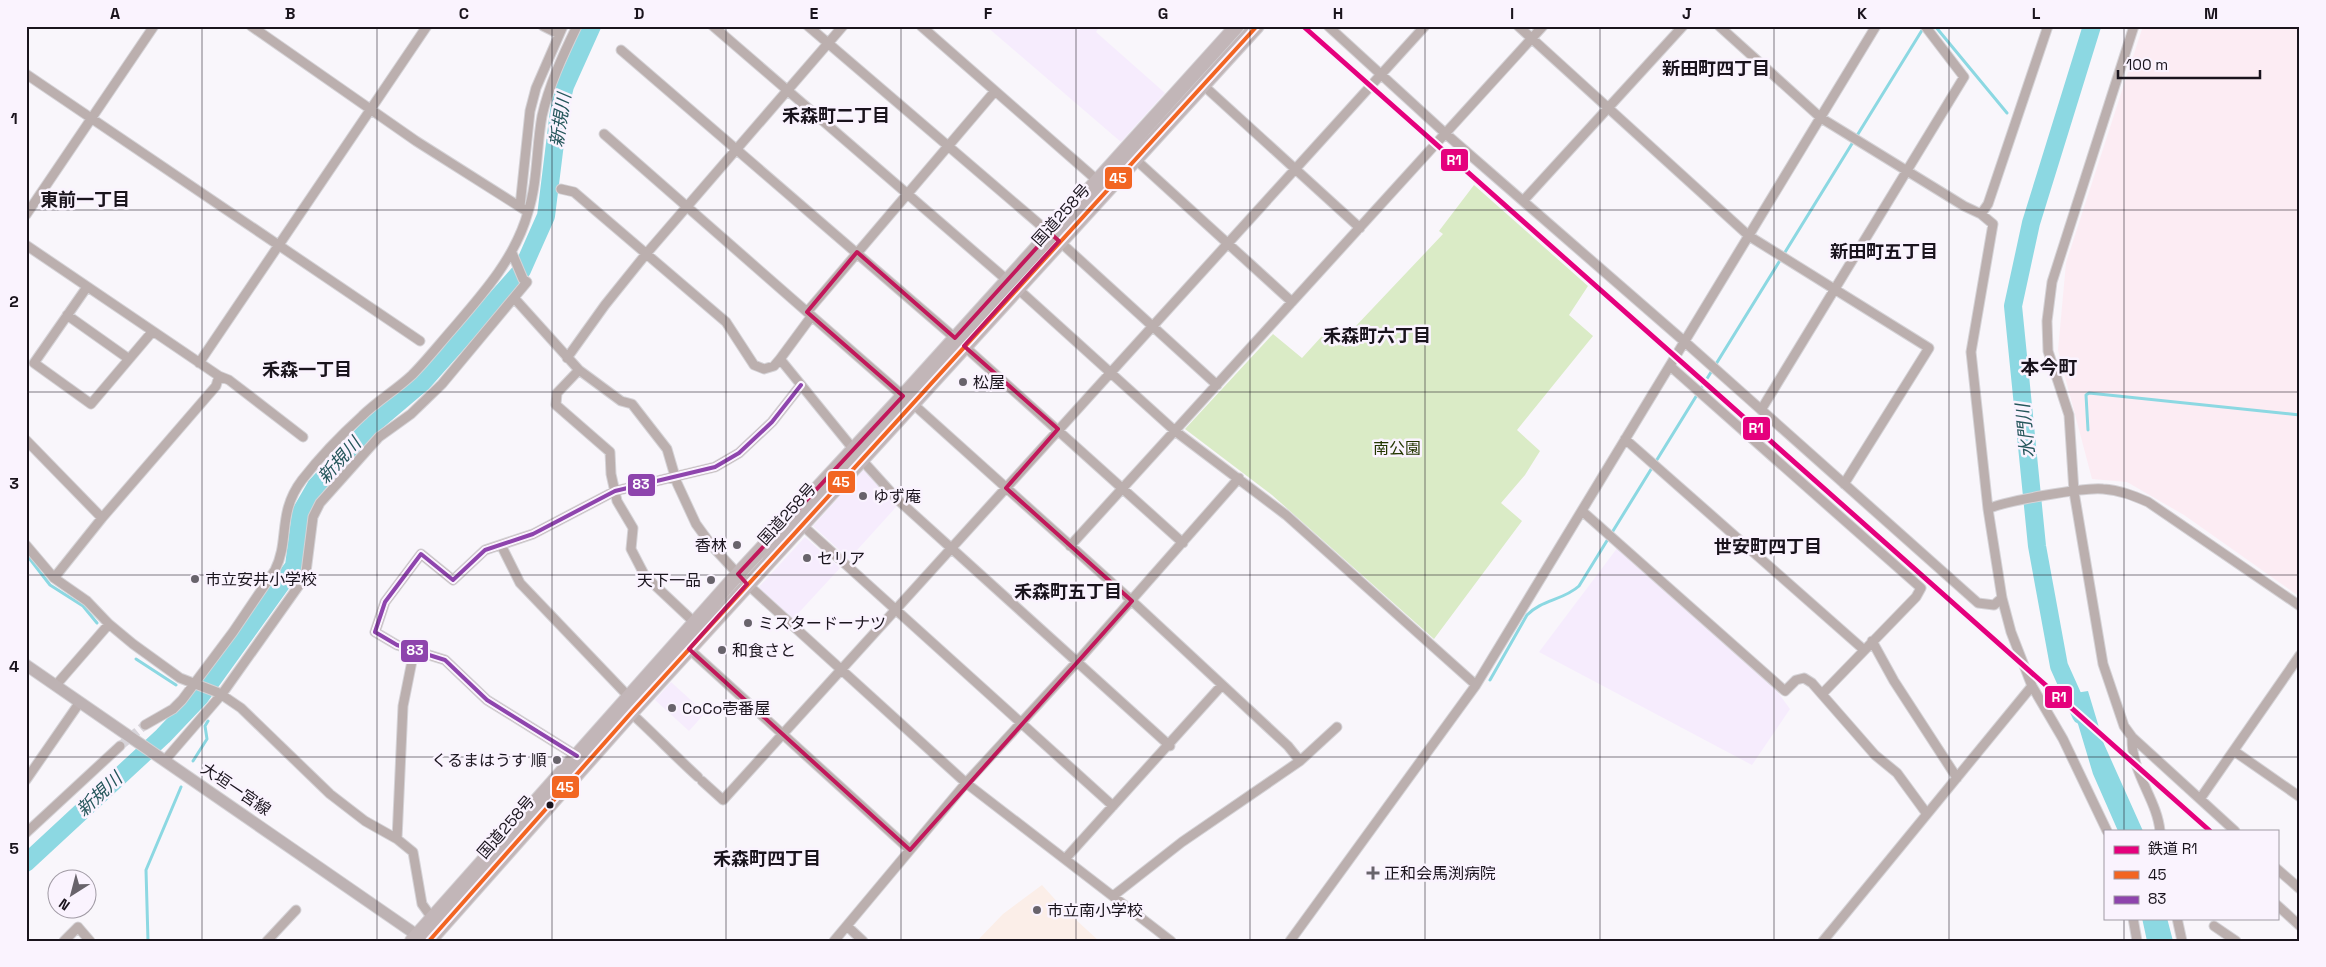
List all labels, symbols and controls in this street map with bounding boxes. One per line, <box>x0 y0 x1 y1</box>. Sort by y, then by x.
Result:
text: A <box>110 3 120 24</box>
text: B <box>285 3 295 24</box>
text: C <box>459 3 469 24</box>
text: D <box>634 3 644 24</box>
text: E <box>810 3 819 24</box>
text: F <box>984 3 993 24</box>
text: G <box>1158 3 1168 24</box>
text: H <box>1333 3 1343 24</box>
text: I <box>1510 3 1514 24</box>
text: J <box>1682 3 1692 24</box>
text: K <box>1857 3 1867 24</box>
text: L <box>2032 3 2041 24</box>
text: M <box>2204 3 2218 24</box>
scale bar <box>2118 48 2261 80</box>
text: 100 m <box>2126 55 2168 74</box>
district label: 新田町四丁目 <box>1662 57 1770 80</box>
water label: 新規川 <box>544 90 576 148</box>
district label: 禾森町二丁目 <box>782 104 890 127</box>
text: 1 <box>10 108 18 129</box>
line badge: R1 <box>1440 148 1469 172</box>
text: R1 <box>1446 151 1462 169</box>
line badge: 45 <box>1104 166 1133 190</box>
text: 45 <box>1109 169 1127 187</box>
street label: 国道258号 <box>1027 179 1095 251</box>
district label: 東前一丁目 <box>40 188 130 211</box>
district label: 新田町五丁目 <box>1830 240 1938 263</box>
text: 2 <box>9 291 19 312</box>
district label: 禾森町六丁目 <box>1323 324 1431 347</box>
district label: 本今町 <box>2020 355 2078 380</box>
district label: 禾森一丁目 <box>262 358 352 381</box>
place label: 松屋 <box>973 372 1005 393</box>
marker: 松屋 <box>957 376 969 388</box>
water label: 水門川 <box>2011 401 2039 459</box>
line badge: R1 <box>1742 416 1771 441</box>
text: R1 <box>1748 419 1764 437</box>
water label: 新規川 <box>312 431 367 488</box>
park label: 南公園 <box>1373 438 1421 459</box>
line badge: 45 <box>827 470 856 494</box>
text: 3 <box>9 473 19 494</box>
line badge: 83 <box>627 473 656 497</box>
text: 45 <box>832 473 850 491</box>
text: 83 <box>633 475 649 493</box>
street label: 国道258号 <box>753 478 821 550</box>
place label: ゆず庵 <box>873 486 921 507</box>
marker: ゆず庵 <box>857 490 869 502</box>
place label: 香林 <box>695 535 727 556</box>
district label: 世安町四丁目 <box>1714 535 1822 558</box>
marker: 香林 <box>731 539 743 551</box>
place label: セリア <box>817 548 865 569</box>
marker: セリア <box>801 552 813 564</box>
place label: 市立安井小学校 <box>205 569 317 590</box>
place label: 天下一品 <box>637 570 701 591</box>
marker: 市立安井小学校 <box>189 573 201 585</box>
marker: 天下一品 <box>705 574 717 586</box>
district label: 禾森町五丁目 <box>1014 580 1122 603</box>
place label: ミスタードーナツ <box>758 613 886 634</box>
marker: ミスタードーナツ <box>742 617 754 629</box>
line badge: 83 <box>400 639 429 663</box>
place label: 和食さと <box>732 640 796 661</box>
text: 83 <box>407 641 423 659</box>
marker: 和食さと <box>716 644 728 656</box>
text: 4 <box>9 656 19 677</box>
line badge: R1 <box>2044 685 2073 709</box>
text: R1 <box>2051 688 2067 706</box>
place label: CoCo壱番屋 <box>682 698 770 719</box>
marker: CoCo壱番屋 <box>666 702 678 714</box>
place label: くるまはうす 順 <box>431 750 547 771</box>
marker: くるまはうす 順 <box>551 754 563 766</box>
street label: 大垣一宮線 <box>197 758 275 820</box>
water label: 新規川 <box>71 766 128 821</box>
line badge: 45 <box>551 775 580 799</box>
text: 45 <box>556 778 574 796</box>
street label: 国道258号 <box>473 791 539 863</box>
unlabelled marker <box>545 800 555 810</box>
legend <box>2104 830 2278 920</box>
text: 5 <box>9 838 19 859</box>
text: 鉄道 R1 <box>2148 839 2198 858</box>
district label: 禾森町四丁目 <box>713 847 821 870</box>
place label: 正和会馬渕病院 <box>1384 863 1496 884</box>
text: 45 <box>2148 865 2166 884</box>
marker: 正和会馬渕病院 <box>1366 866 1380 880</box>
north arrow <box>48 870 98 920</box>
text: 83 <box>2148 889 2166 908</box>
text: N <box>55 894 73 915</box>
place label: 市立南小学校 <box>1047 900 1143 921</box>
marker: 市立南小学校 <box>1031 904 1043 916</box>

